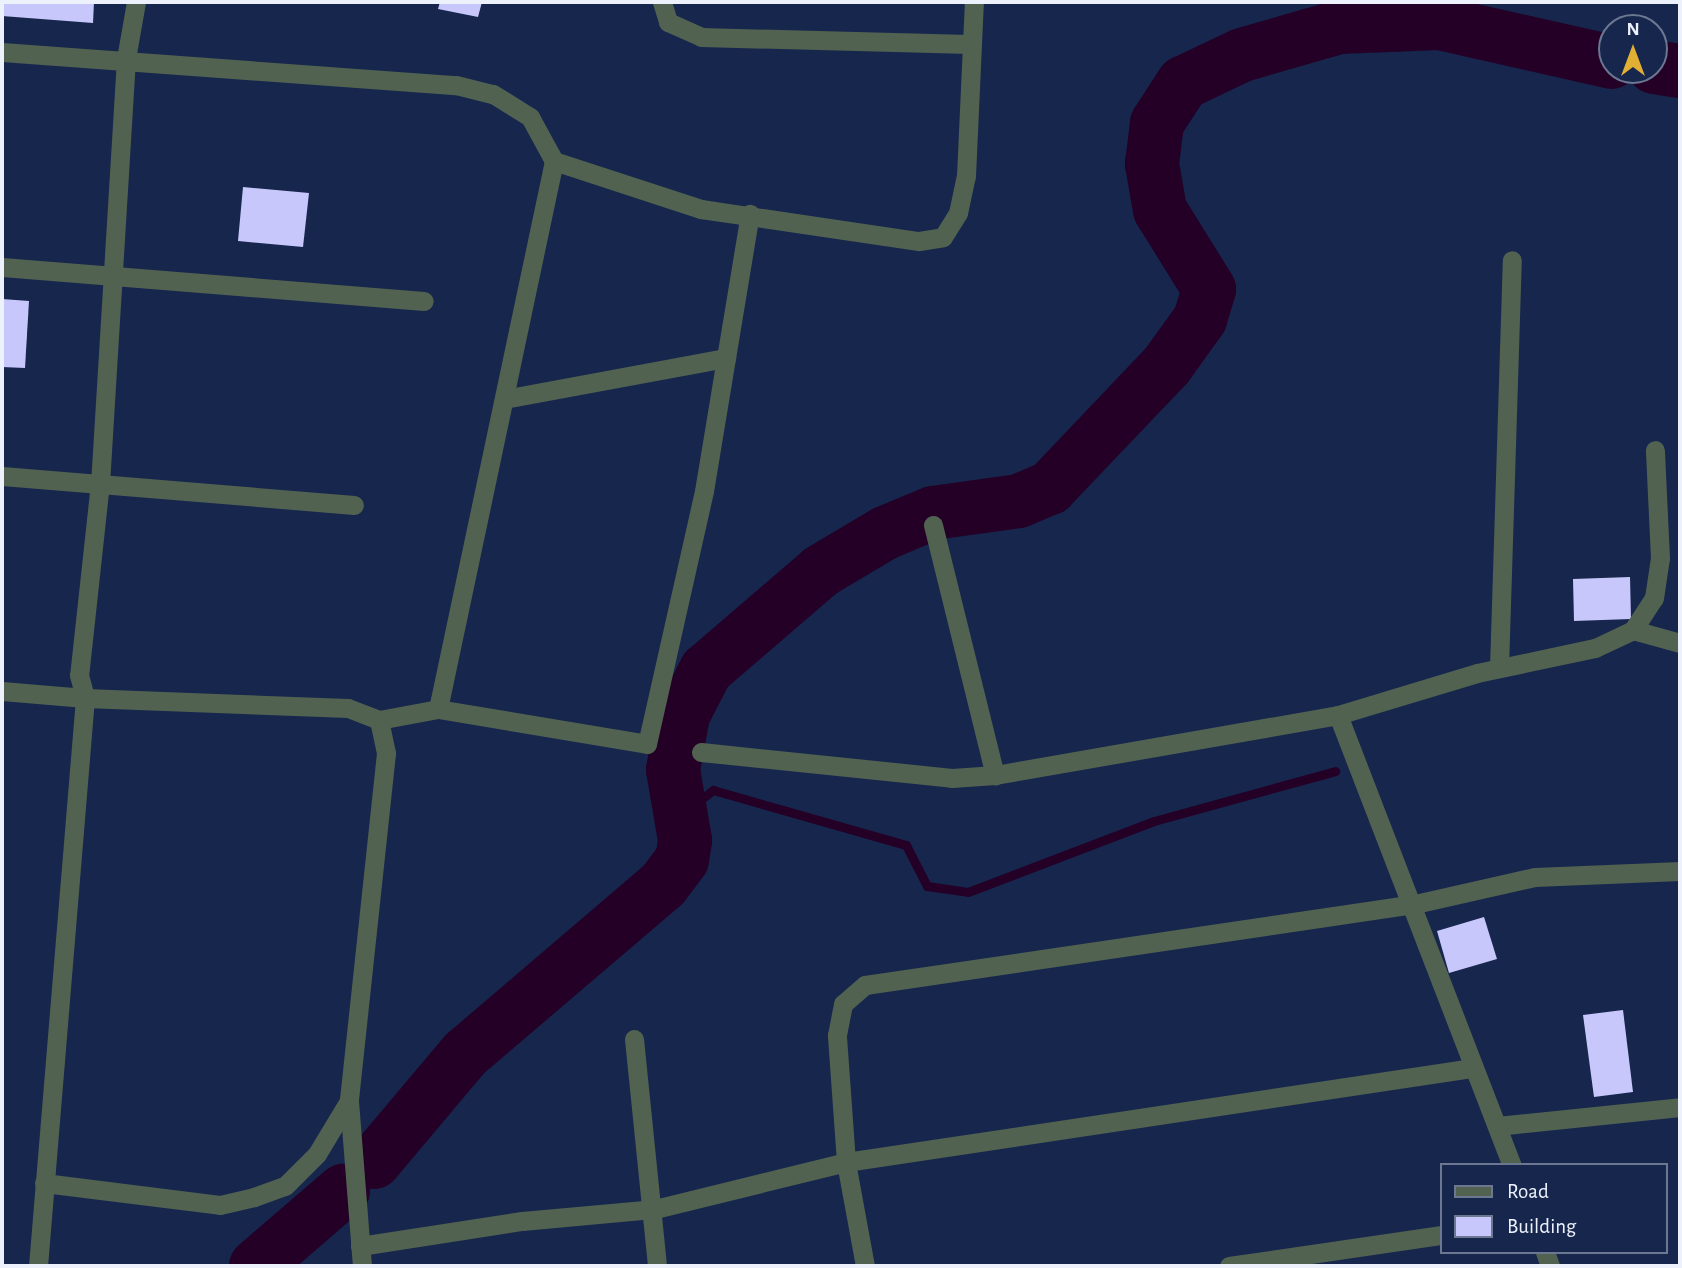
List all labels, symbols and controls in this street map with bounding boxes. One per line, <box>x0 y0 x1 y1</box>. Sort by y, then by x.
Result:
north arrow <box>1598 14 1668 84</box>
text: N <box>1626 20 1640 39</box>
legend <box>1440 1163 1668 1254</box>
text: Road <box>1507 1181 1549 1202</box>
text: Building <box>1507 1216 1576 1237</box>

